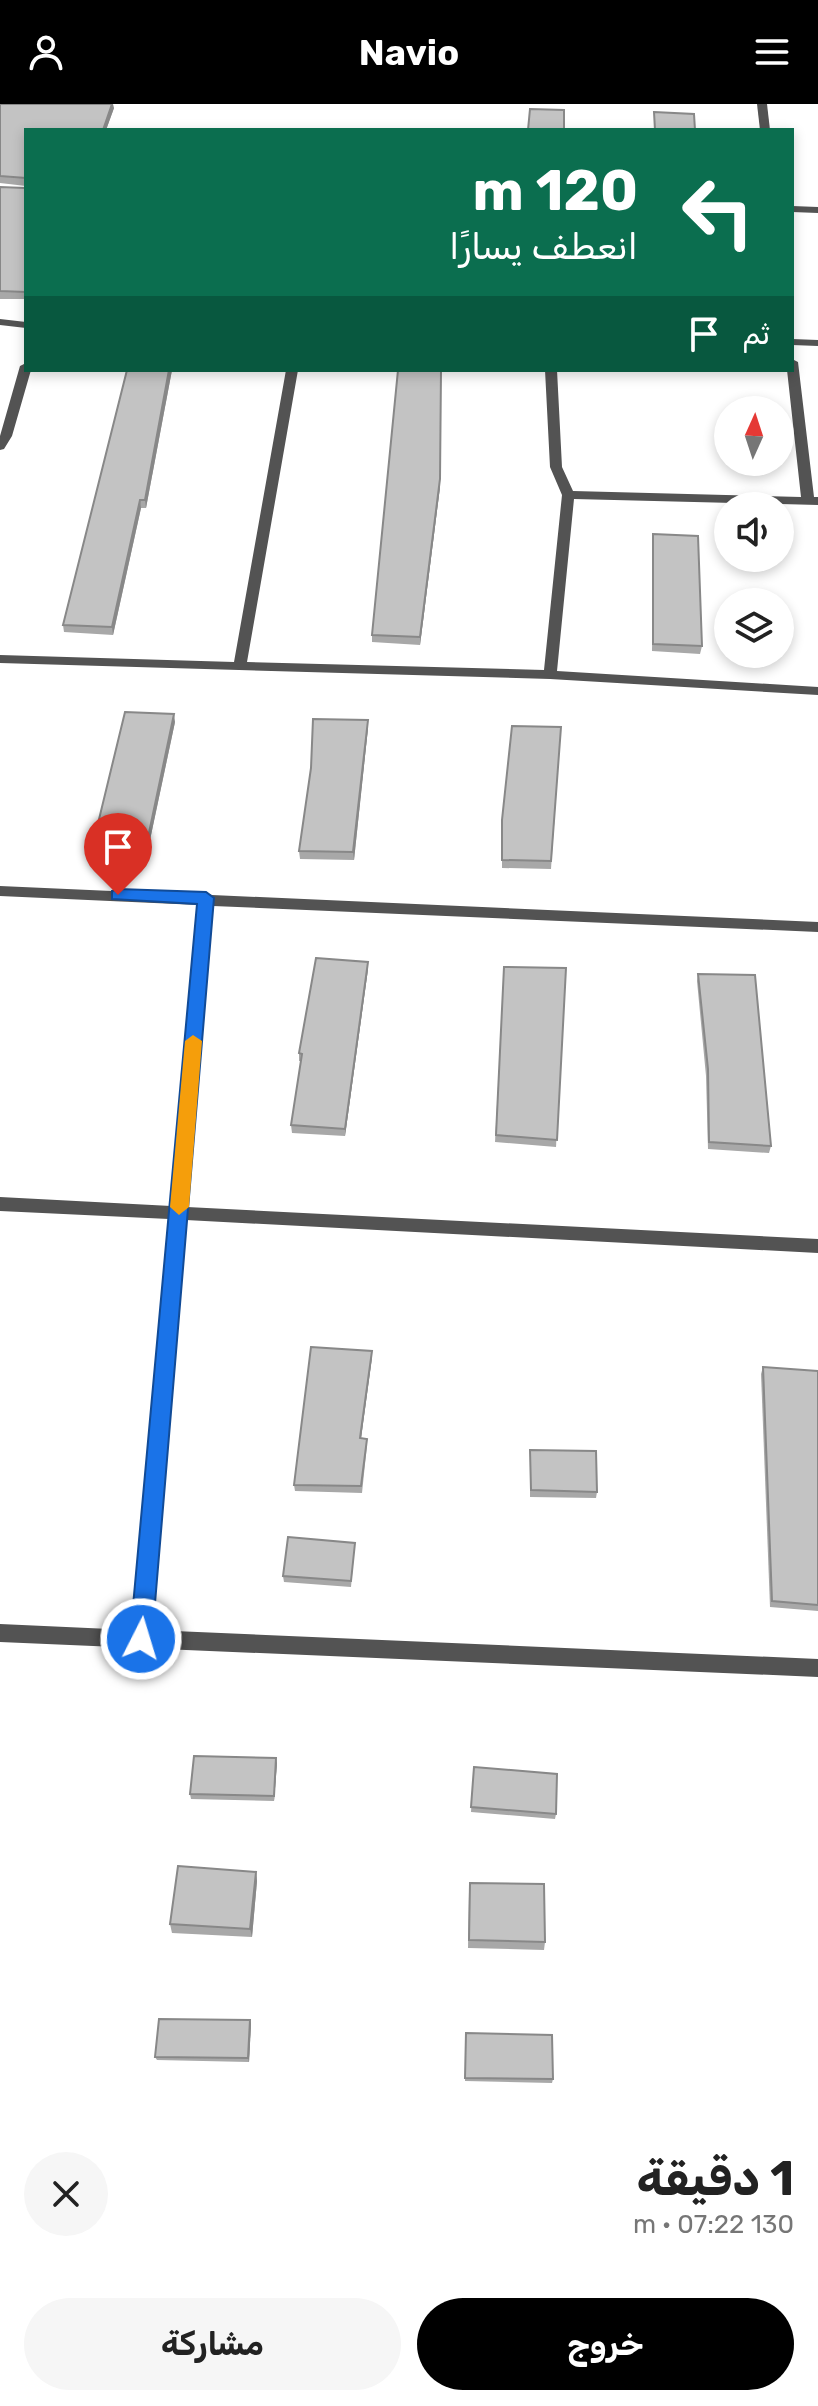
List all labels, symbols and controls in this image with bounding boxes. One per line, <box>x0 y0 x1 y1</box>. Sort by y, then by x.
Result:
icon: person <box>24 30 68 74</box>
icon: menu <box>750 30 794 74</box>
text: Navio <box>359 31 459 74</box>
text: 120 m <box>472 158 638 224</box>
icon: left <box>666 160 770 264</box>
text: انعطف يسارًا <box>449 225 638 268</box>
icon: arrive <box>682 312 726 356</box>
text: ثم <box>742 316 770 352</box>
north arrow <box>714 396 794 476</box>
map controls <box>714 396 794 668</box>
button: sound <box>714 492 794 572</box>
button: layers <box>714 588 794 668</box>
pin <box>84 813 152 895</box>
icon: arrive <box>96 825 140 869</box>
position arrow <box>99 1597 183 1681</box>
text: 1 دقيقة <box>637 2150 794 2207</box>
button: close <box>24 2152 108 2236</box>
text: 130 m · 07:22 <box>633 2209 794 2240</box>
button: مشاركة <box>24 2298 401 2390</box>
button: خروج <box>417 2298 794 2390</box>

